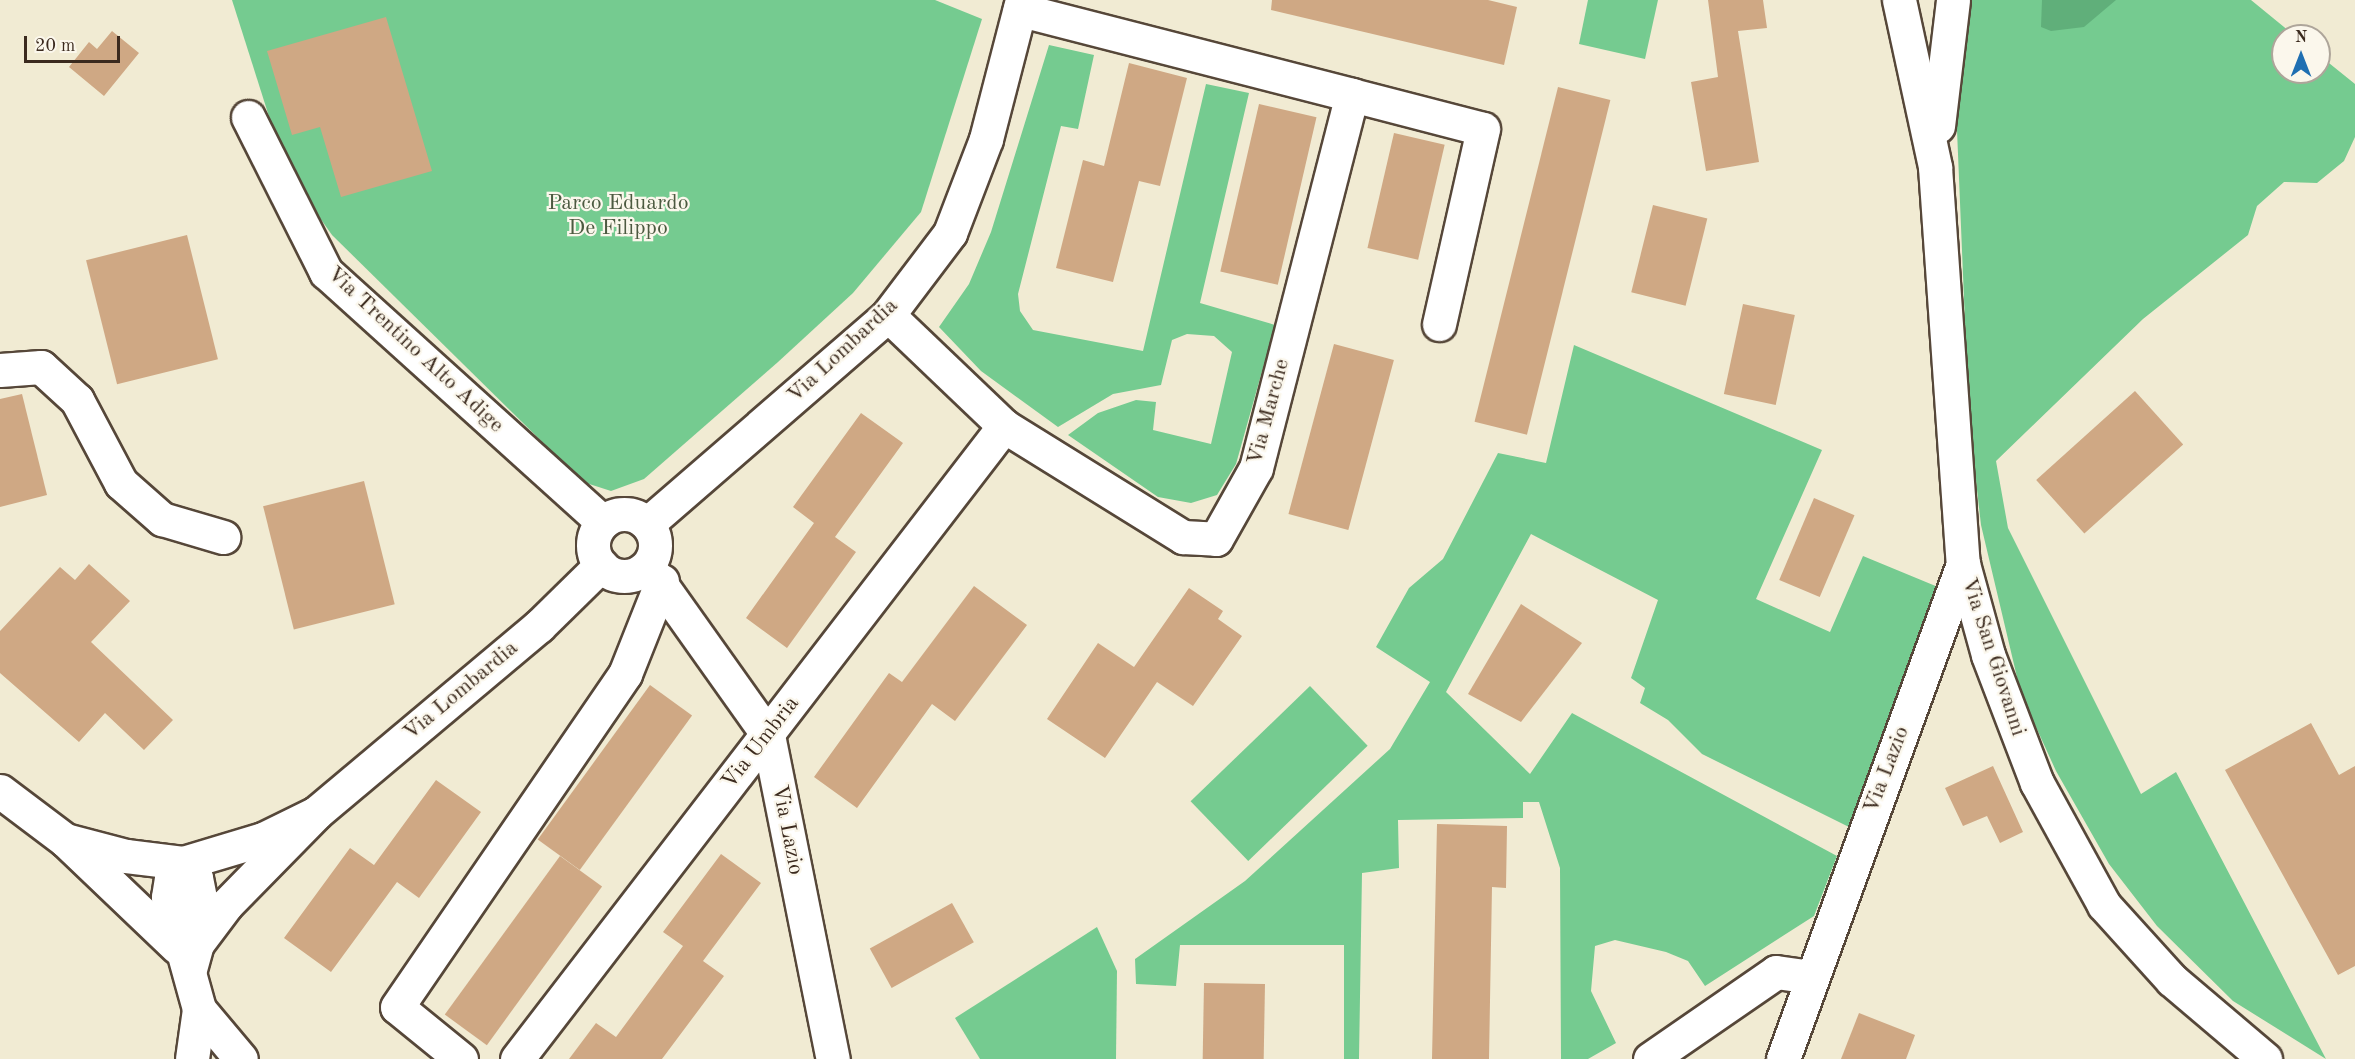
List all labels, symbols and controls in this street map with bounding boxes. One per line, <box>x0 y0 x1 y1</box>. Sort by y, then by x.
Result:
scale bar <box>27 24 123 62</box>
north arrow <box>2271 24 2331 84</box>
text: N <box>2295 30 2307 46</box>
text: 20 m <box>35 37 75 55</box>
park label: Parco Eduardo De Filippo <box>547 190 689 242</box>
street label: Via Trentino Alto Adige <box>321 261 509 439</box>
street label: Via Lombardia <box>782 293 904 409</box>
street label: Via Marche <box>1242 356 1296 468</box>
street label: Via San Giovanni <box>1955 575 2031 739</box>
street label: Via Lombardia <box>398 635 524 747</box>
street label: Via Umbria <box>717 691 805 795</box>
street label: Via Lazio <box>1858 723 1916 817</box>
street label: Via Lazio <box>765 783 809 877</box>

